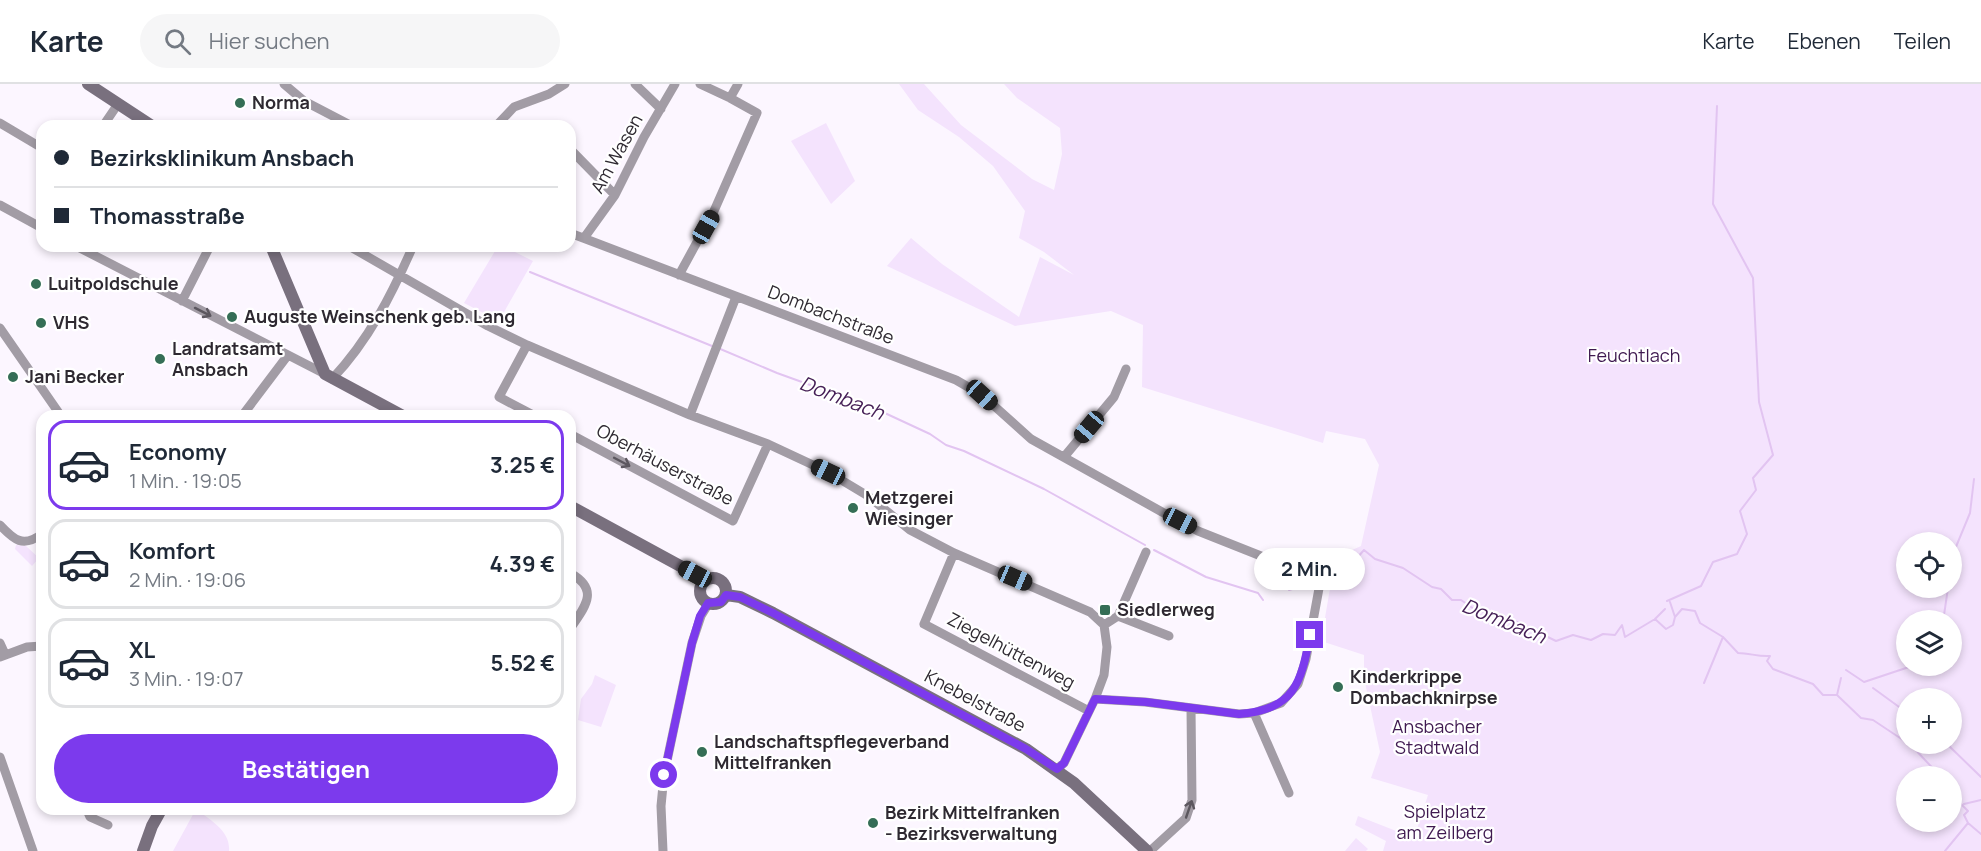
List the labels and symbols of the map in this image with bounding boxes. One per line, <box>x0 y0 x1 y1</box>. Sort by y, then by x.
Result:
place label: Norma <box>252 90 310 114</box>
marker: Norma <box>233 96 247 110</box>
street label: Am Wasen <box>585 110 648 197</box>
car <box>689 207 723 247</box>
place label: Luitpoldschule <box>48 271 179 295</box>
marker: Luitpoldschule <box>29 277 43 291</box>
street label: Dombachstraße <box>765 279 898 349</box>
place label: Auguste Weinschenk geb. Lang <box>244 304 515 328</box>
one-way arrow <box>193 307 211 318</box>
place label: VHS <box>53 310 90 334</box>
marker: Auguste Weinschenk geb. Lang <box>225 310 239 324</box>
marker: VHS <box>34 316 48 330</box>
place label: Landratsamt Ansbach <box>172 336 283 381</box>
park label: Feuchtlach <box>1588 343 1680 367</box>
marker: Landratsamt Ansbach <box>153 352 167 366</box>
place label: Jani Becker <box>25 364 124 388</box>
water label: Dombach <box>796 369 889 426</box>
marker: Jani Becker <box>6 370 20 384</box>
car <box>963 376 1001 414</box>
car <box>1071 407 1107 447</box>
street label: Oberhäuserstraße <box>593 418 738 510</box>
car <box>808 456 848 488</box>
one-way arrow <box>612 457 630 468</box>
place label: Metzgerei Wiesinger <box>865 485 953 530</box>
marker: Metzgerei Wiesinger <box>846 501 860 515</box>
car <box>1160 505 1200 537</box>
callout: 2 Min. <box>1254 548 1366 590</box>
car <box>675 558 715 590</box>
car <box>995 563 1035 593</box>
water label: Dombach <box>1458 592 1551 650</box>
place label: Siedlerweg <box>1117 597 1215 621</box>
marker: Siedlerweg <box>1098 603 1112 617</box>
street label: Ziegelhüttenweg <box>943 606 1080 694</box>
route end <box>1296 621 1323 648</box>
street label: Knebelstraße <box>921 663 1030 737</box>
place label: Kinderkrippe Dombachknirpse <box>1350 664 1498 709</box>
marker: Kinderkrippe Dombachknirpse <box>1331 680 1345 694</box>
park label: Ansbacher Stadtwald <box>1392 714 1482 759</box>
place label: Landschaftspflegeverband Mittelfranken <box>714 729 949 774</box>
marker: Landschaftspflegeverband Mittelfranken <box>695 745 709 759</box>
route start <box>650 761 677 788</box>
park label: Spielplatz am Zeilberg <box>1397 799 1493 844</box>
place label: Bezirk Mittelfranken - Bezirksverwaltung <box>885 800 1060 845</box>
one-way arrow <box>1184 800 1195 819</box>
marker: Bezirk Mittelfranken - Bezirksverwaltung <box>866 816 880 830</box>

